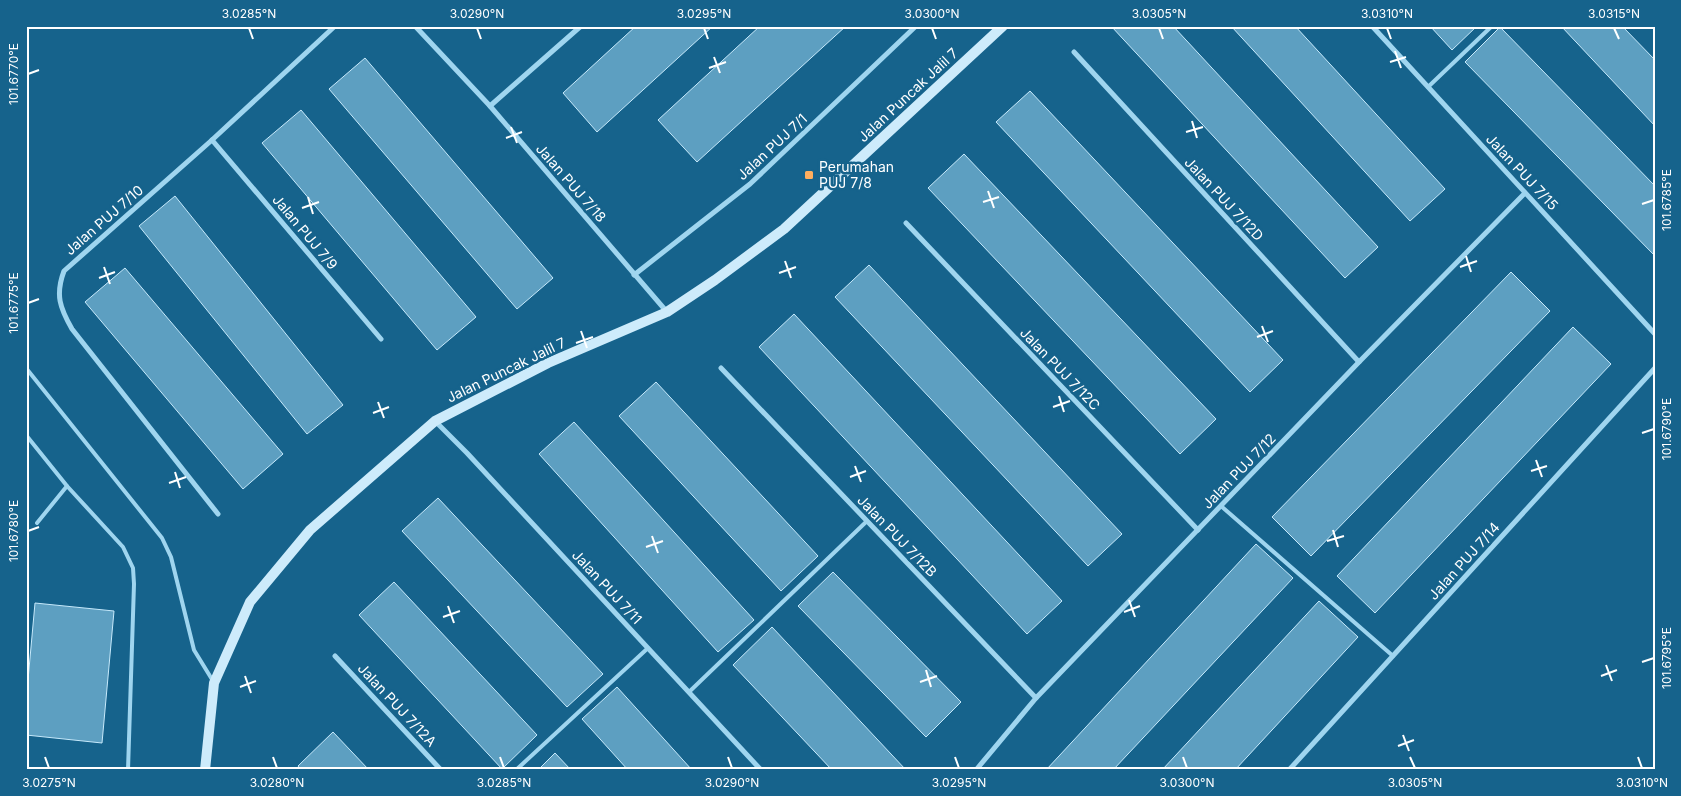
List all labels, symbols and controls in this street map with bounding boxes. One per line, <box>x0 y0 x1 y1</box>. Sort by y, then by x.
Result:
text: 3.0285°N <box>222 6 276 21</box>
text: 3.0290°N <box>450 6 504 21</box>
text: 3.0295°N <box>677 6 731 21</box>
text: 3.0300°N <box>905 6 959 21</box>
text: 3.0305°N <box>1132 6 1186 21</box>
text: 3.0310°N <box>1361 6 1413 21</box>
text: 3.0315°N <box>1588 6 1640 21</box>
text: 101.6770°E <box>6 43 21 105</box>
street label: Jalan Puncak Jalil 7 <box>854 44 961 145</box>
street label: Jalan PUJ 7/1 <box>733 110 810 183</box>
street label: Jalan PUJ 7/15 <box>1483 130 1562 213</box>
street label: Jalan PUJ 7/18 <box>533 140 610 225</box>
street label: Jalan PUJ 7/12D <box>1181 153 1267 244</box>
place label: Perumahan PUJ 7/8 <box>819 158 894 191</box>
marker: Perumahan PUJ 7/8 <box>803 169 815 181</box>
text: 101.6785°E <box>1659 169 1674 231</box>
street label: Jalan PUJ 7/10 <box>61 181 146 258</box>
street label: Jalan PUJ 7/9 <box>269 191 342 272</box>
text: 101.6775°E <box>6 272 21 334</box>
street label: Jalan PUJ 7/12C <box>1017 324 1104 413</box>
street label: Jalan Puncak Jalil 7 <box>443 333 568 406</box>
text: 101.6790°E <box>1659 398 1674 460</box>
street label: Jalan PUJ 7/12 <box>1199 430 1279 512</box>
street label: Jalan PUJ 7/12B <box>854 491 941 580</box>
text: 101.6780°E <box>6 500 21 562</box>
street label: Jalan PUJ 7/14 <box>1424 518 1503 603</box>
street label: Jalan PUJ 7/11 <box>569 546 646 627</box>
text: 101.6795°E <box>1659 627 1674 689</box>
street label: Jalan PUJ 7/12A <box>355 660 440 750</box>
text: 3.0275°N <box>22 775 76 790</box>
text: 3.0280°N <box>250 775 304 790</box>
text: 3.0285°N <box>477 775 531 790</box>
text: 3.0290°N <box>705 775 759 790</box>
text: 3.0295°N <box>932 775 986 790</box>
text: 3.0300°N <box>1160 775 1214 790</box>
text: 3.0305°N <box>1388 775 1442 790</box>
text: 3.0310°N <box>1616 775 1668 790</box>

